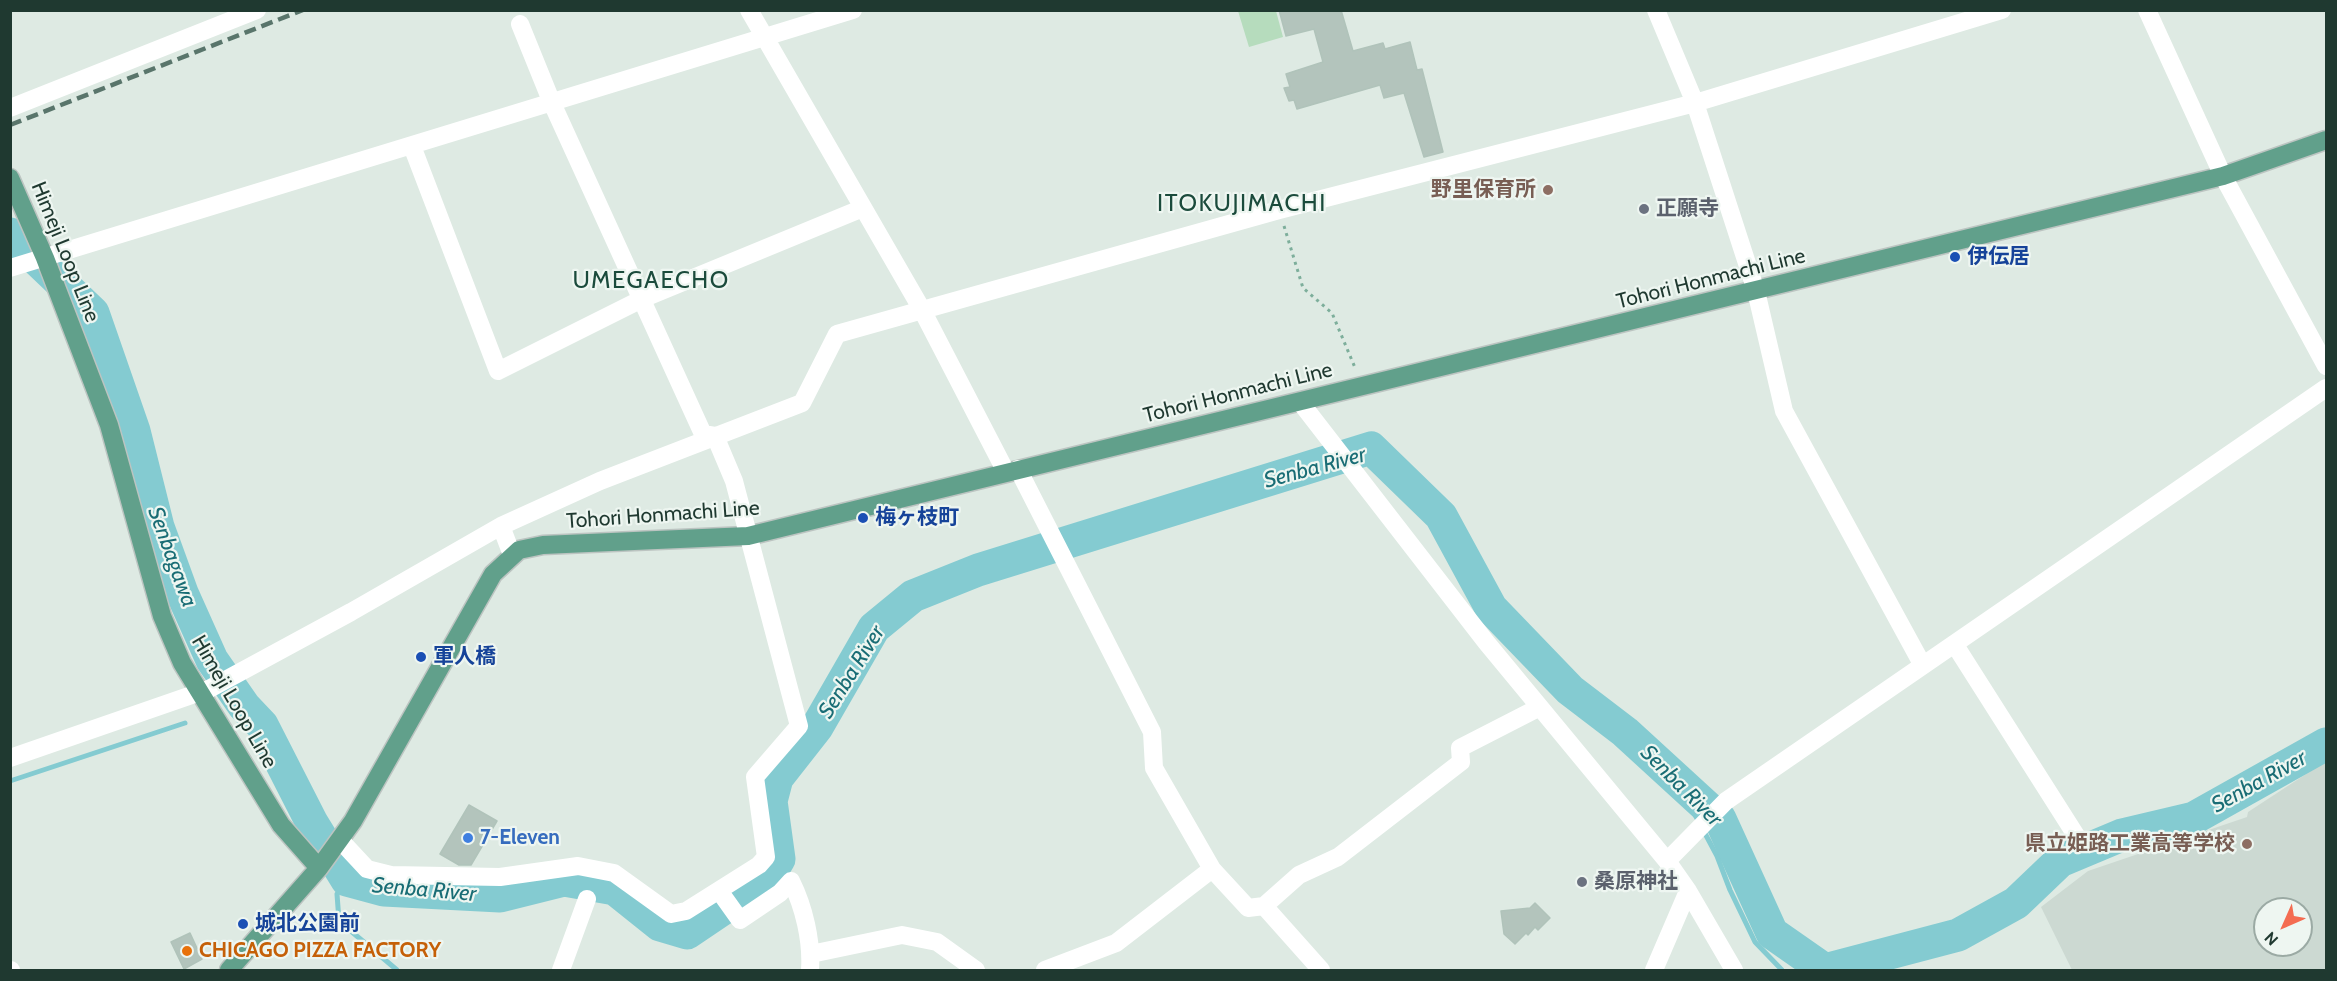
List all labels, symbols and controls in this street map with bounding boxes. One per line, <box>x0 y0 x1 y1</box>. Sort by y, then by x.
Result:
place label: 野里保育所 <box>1431 177 1536 203</box>
street label: Himeji Loop Line <box>25 178 105 326</box>
marker: 野里保育所 <box>1541 183 1555 197</box>
district label: ITOKUJIMACHI <box>1157 190 1327 218</box>
place label: 正願寺 <box>1656 196 1719 222</box>
marker: 正願寺 <box>1637 202 1651 216</box>
street label: Tohori Honmachi Line <box>1614 243 1808 315</box>
place label: 伊伝居 <box>1967 244 2030 270</box>
marker: 伊伝居 <box>1948 250 1962 264</box>
district label: UMEGAECHO <box>572 267 730 295</box>
street label: Tohori Honmachi Line <box>1141 357 1335 429</box>
water label: Senba River <box>1261 442 1369 494</box>
street label: Tohori Honmachi Line <box>566 496 760 534</box>
water label: Senbagawa <box>142 503 202 611</box>
place label: 梅ヶ枝町 <box>875 505 959 531</box>
marker: 梅ヶ枝町 <box>856 511 870 525</box>
water label: Senba River <box>813 621 891 723</box>
street label: Himeji Loop Line <box>186 631 282 773</box>
place label: 軍人橋 <box>433 644 496 670</box>
marker: 軍人橋 <box>414 650 428 664</box>
water label: Senba River <box>1635 740 1727 832</box>
water label: Senba River <box>2207 745 2311 819</box>
place label: 7-Eleven <box>480 825 560 851</box>
marker: 7-Eleven <box>461 831 475 845</box>
place label: 県立姫路工業高等学校 <box>2025 831 2235 857</box>
marker: 県立姫路工業高等学校 <box>2240 837 2254 851</box>
place label: 桑原神社 <box>1594 869 1678 895</box>
water label: Senba River <box>371 872 477 908</box>
marker: 桑原神社 <box>1575 875 1589 889</box>
north arrow <box>2253 897 2313 957</box>
place label: 城北公園前 <box>255 911 360 937</box>
marker: 城北公園前 <box>236 917 250 931</box>
text: N <box>2261 928 2282 949</box>
place label: CHICAGO PIZZA FACTORY <box>199 938 441 964</box>
marker: CHICAGO PIZZA FACTORY <box>180 944 194 958</box>

